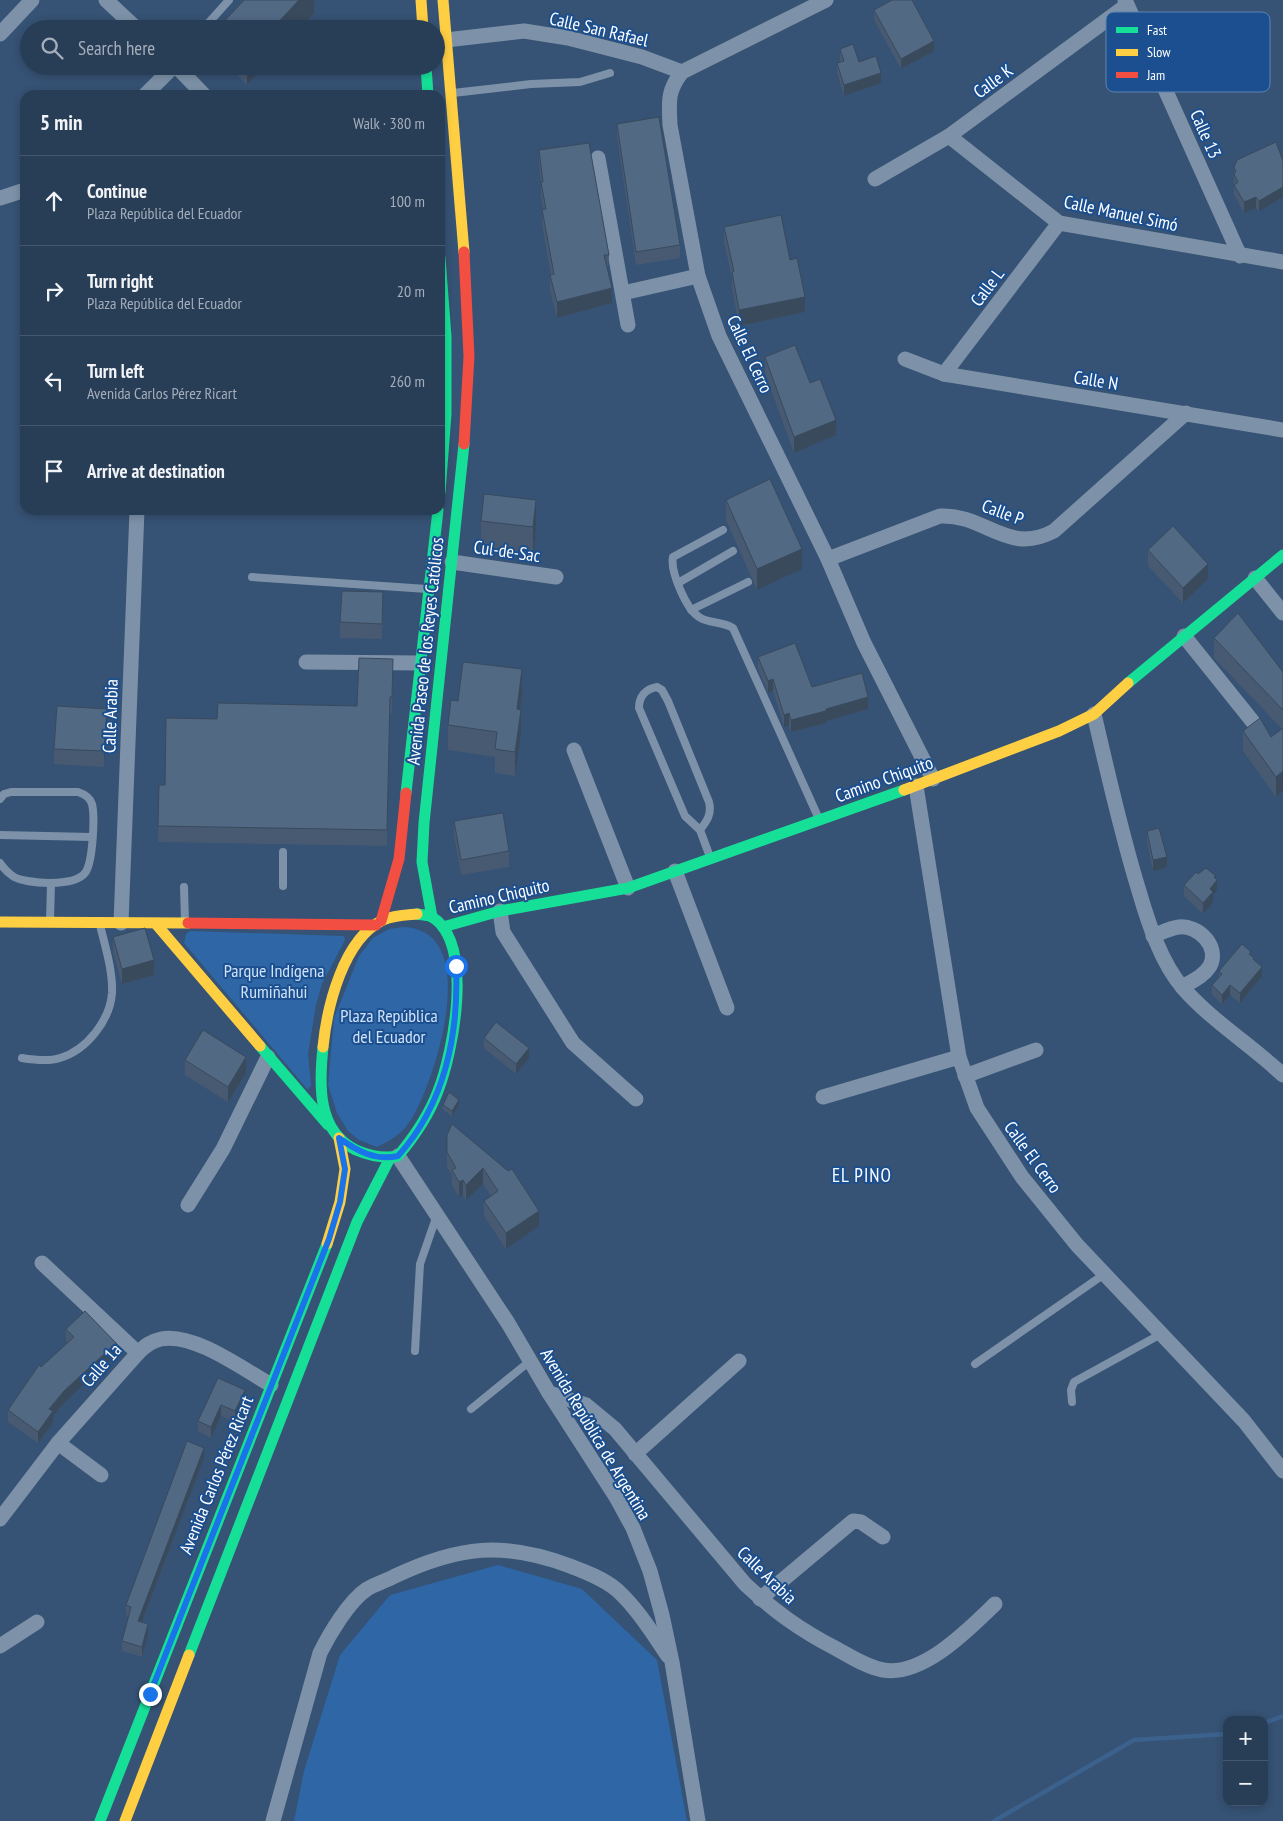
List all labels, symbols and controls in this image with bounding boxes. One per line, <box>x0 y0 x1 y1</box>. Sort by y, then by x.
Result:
street label: Calle San Rafael <box>547 6 651 52</box>
legend <box>1106 12 1270 92</box>
search box <box>20 20 445 75</box>
text: Fast <box>1147 21 1167 39</box>
icon: search <box>38 34 66 62</box>
text: Search here <box>78 36 155 60</box>
text: Slow <box>1147 43 1171 61</box>
street label: Calle K <box>969 59 1018 103</box>
text: Jam <box>1146 66 1165 84</box>
street label: Calle 13 <box>1185 106 1227 162</box>
text: 5 min <box>40 109 82 136</box>
text: Walk · 380 m <box>353 113 425 133</box>
text: Continue <box>87 179 147 203</box>
icon: ahead <box>40 187 68 215</box>
street label: Calle Manuel Simó <box>1062 190 1180 236</box>
text: 100 m <box>390 191 425 211</box>
text: Plaza República del Ecuador <box>87 203 242 223</box>
street label: Calle L <box>965 263 1009 311</box>
text: Turn right <box>87 269 153 293</box>
icon: right <box>40 277 68 305</box>
text: 20 m <box>397 281 425 301</box>
text: Plaza República del Ecuador <box>87 293 242 313</box>
street label: Calle El Cerro <box>722 311 778 397</box>
text: Turn left <box>87 359 144 383</box>
street label: Calle N <box>1072 365 1120 395</box>
icon: left <box>40 367 68 395</box>
text: 260 m <box>390 371 425 391</box>
text: Avenida Carlos Pérez Ricart <box>87 383 237 403</box>
icon: arrive <box>40 457 68 485</box>
text: Arrive at destination <box>87 459 225 483</box>
street label: Calle P <box>979 494 1027 530</box>
street label: Cul-de-Sac <box>472 535 542 567</box>
street label: Avenida Paseo de los Reyes Católicos <box>402 536 448 766</box>
street label: Calle Arabia <box>97 679 123 753</box>
street label: Camino Chiquito <box>832 751 936 807</box>
street label: Camino Chiquito <box>446 873 552 919</box>
route start <box>445 955 468 978</box>
park label: Parque Indígena Rumiñahui <box>224 959 324 1003</box>
park label: Plaza República del Ecuador <box>340 1004 438 1048</box>
street label: Calle El Cerro <box>999 1117 1067 1198</box>
district label: EL PINO <box>832 1163 892 1187</box>
street label: Calle 1a <box>76 1339 126 1391</box>
street label: Avenida República de Argentina <box>536 1344 656 1524</box>
street label: Avenida Carlos Pérez Ricart <box>174 1392 258 1557</box>
street label: Calle Arabia <box>732 1541 802 1609</box>
route end <box>139 1683 162 1706</box>
map controls <box>1223 1716 1268 1806</box>
button: + <box>1223 1716 1268 1761</box>
button: − <box>1223 1761 1268 1806</box>

